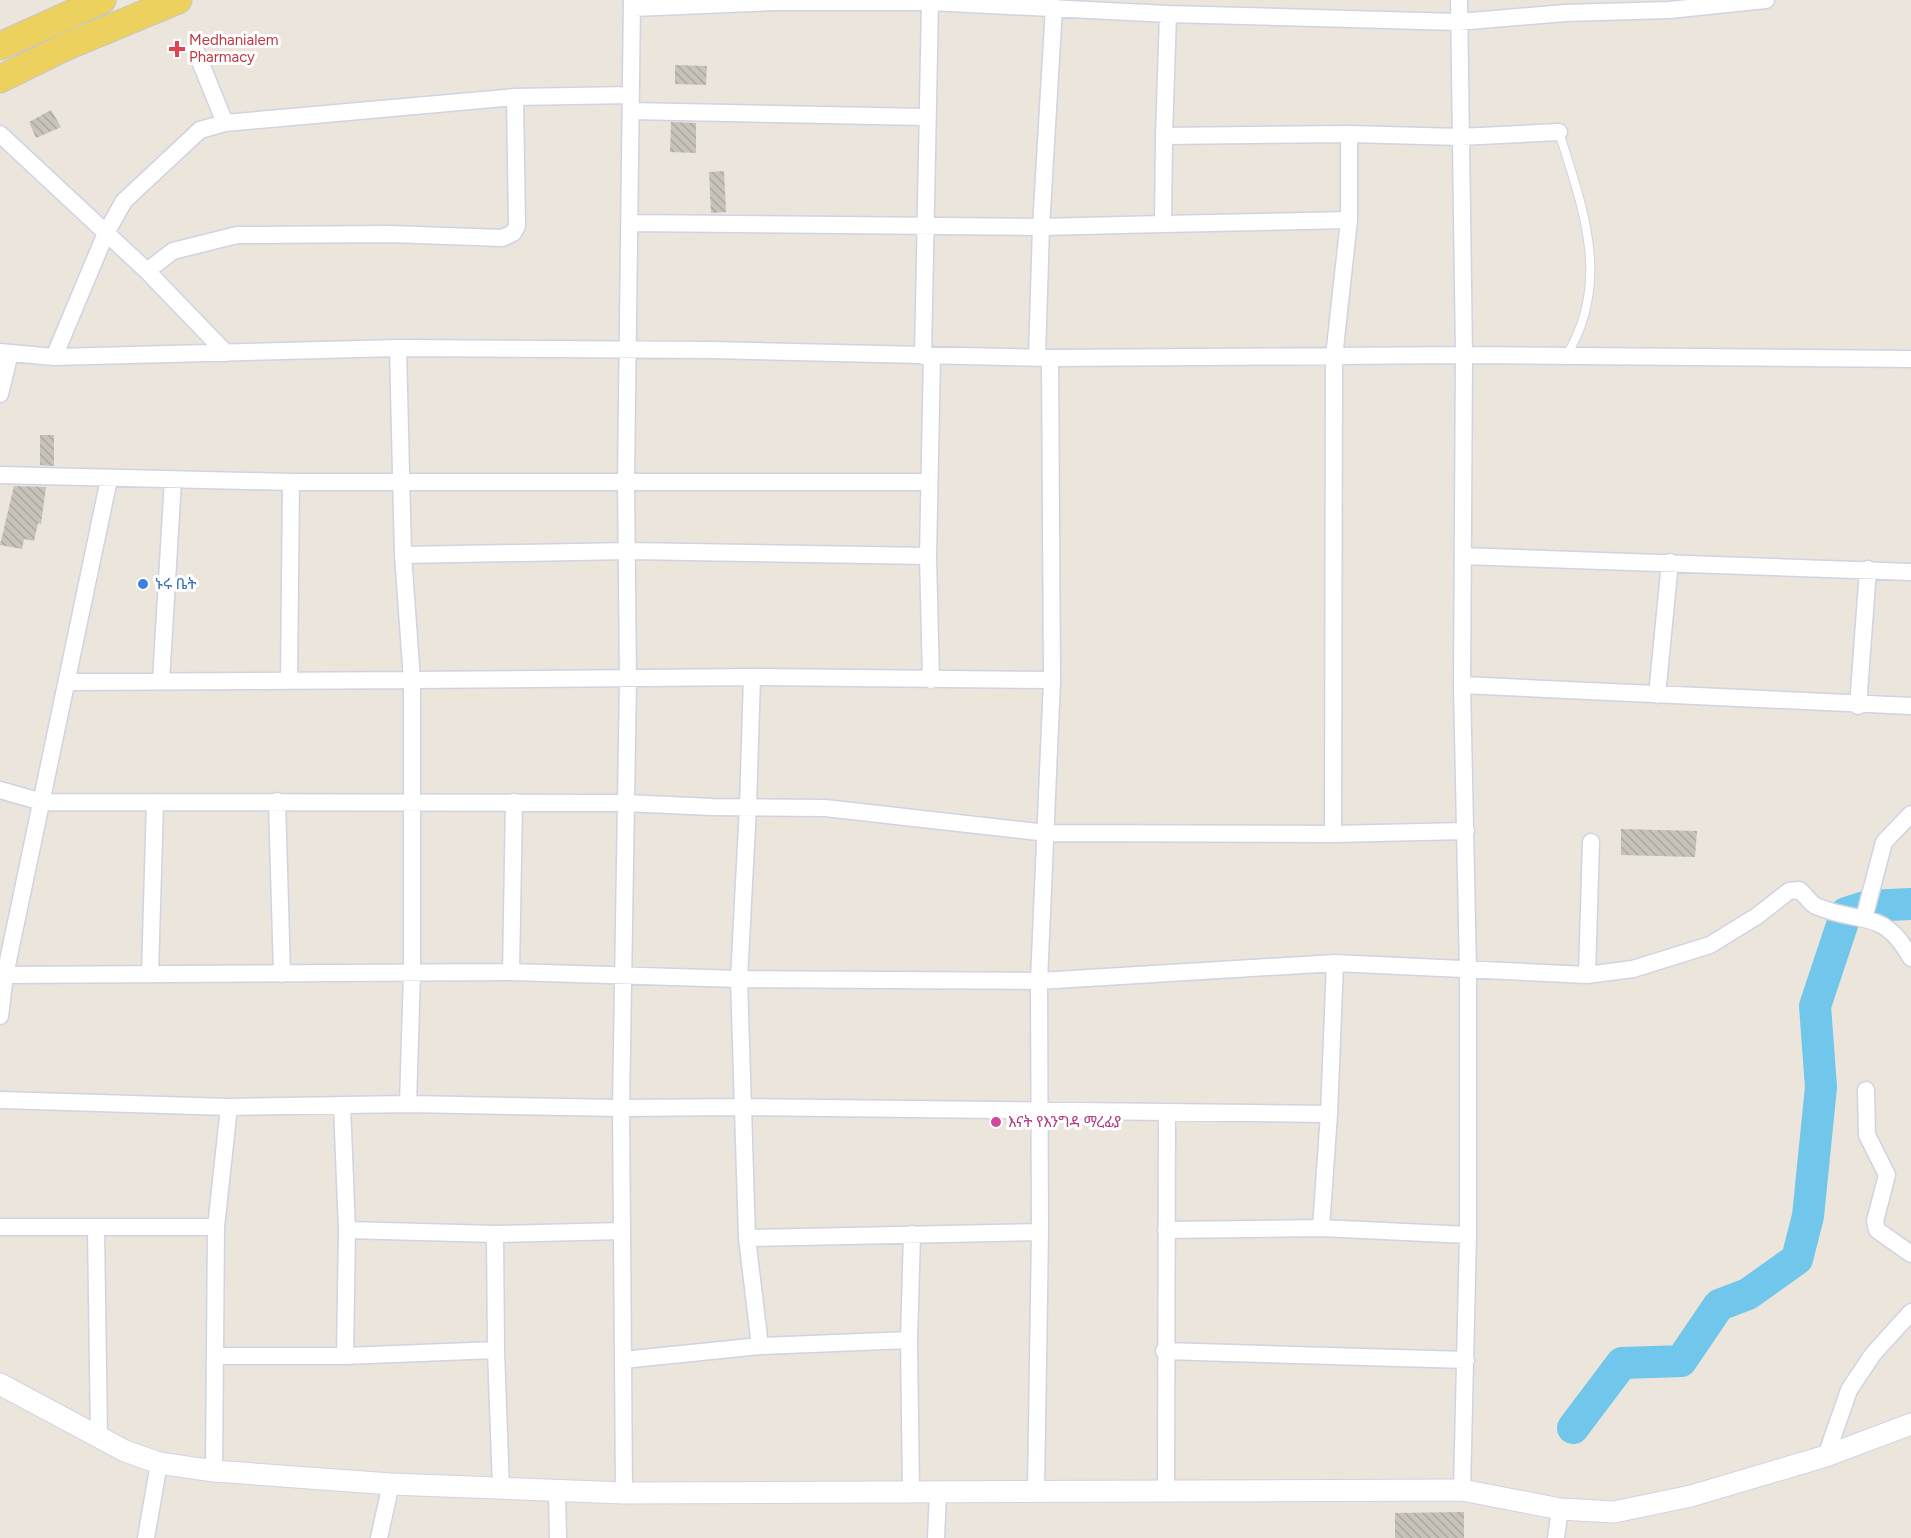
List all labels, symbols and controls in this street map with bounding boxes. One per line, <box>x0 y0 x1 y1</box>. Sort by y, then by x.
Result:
place label: Medhanialem Pharmacy <box>189 31 278 66</box>
marker: Medhanialem Pharmacy <box>170 42 184 56</box>
place label: ኑሩ ቤት <box>155 575 196 593</box>
marker: ኑሩ ቤት <box>136 577 150 591</box>
place label: እናት የእንግዳ ማረፊያ <box>1008 1113 1121 1131</box>
marker: እናት የእንግዳ ማረፊያ <box>989 1115 1003 1129</box>

